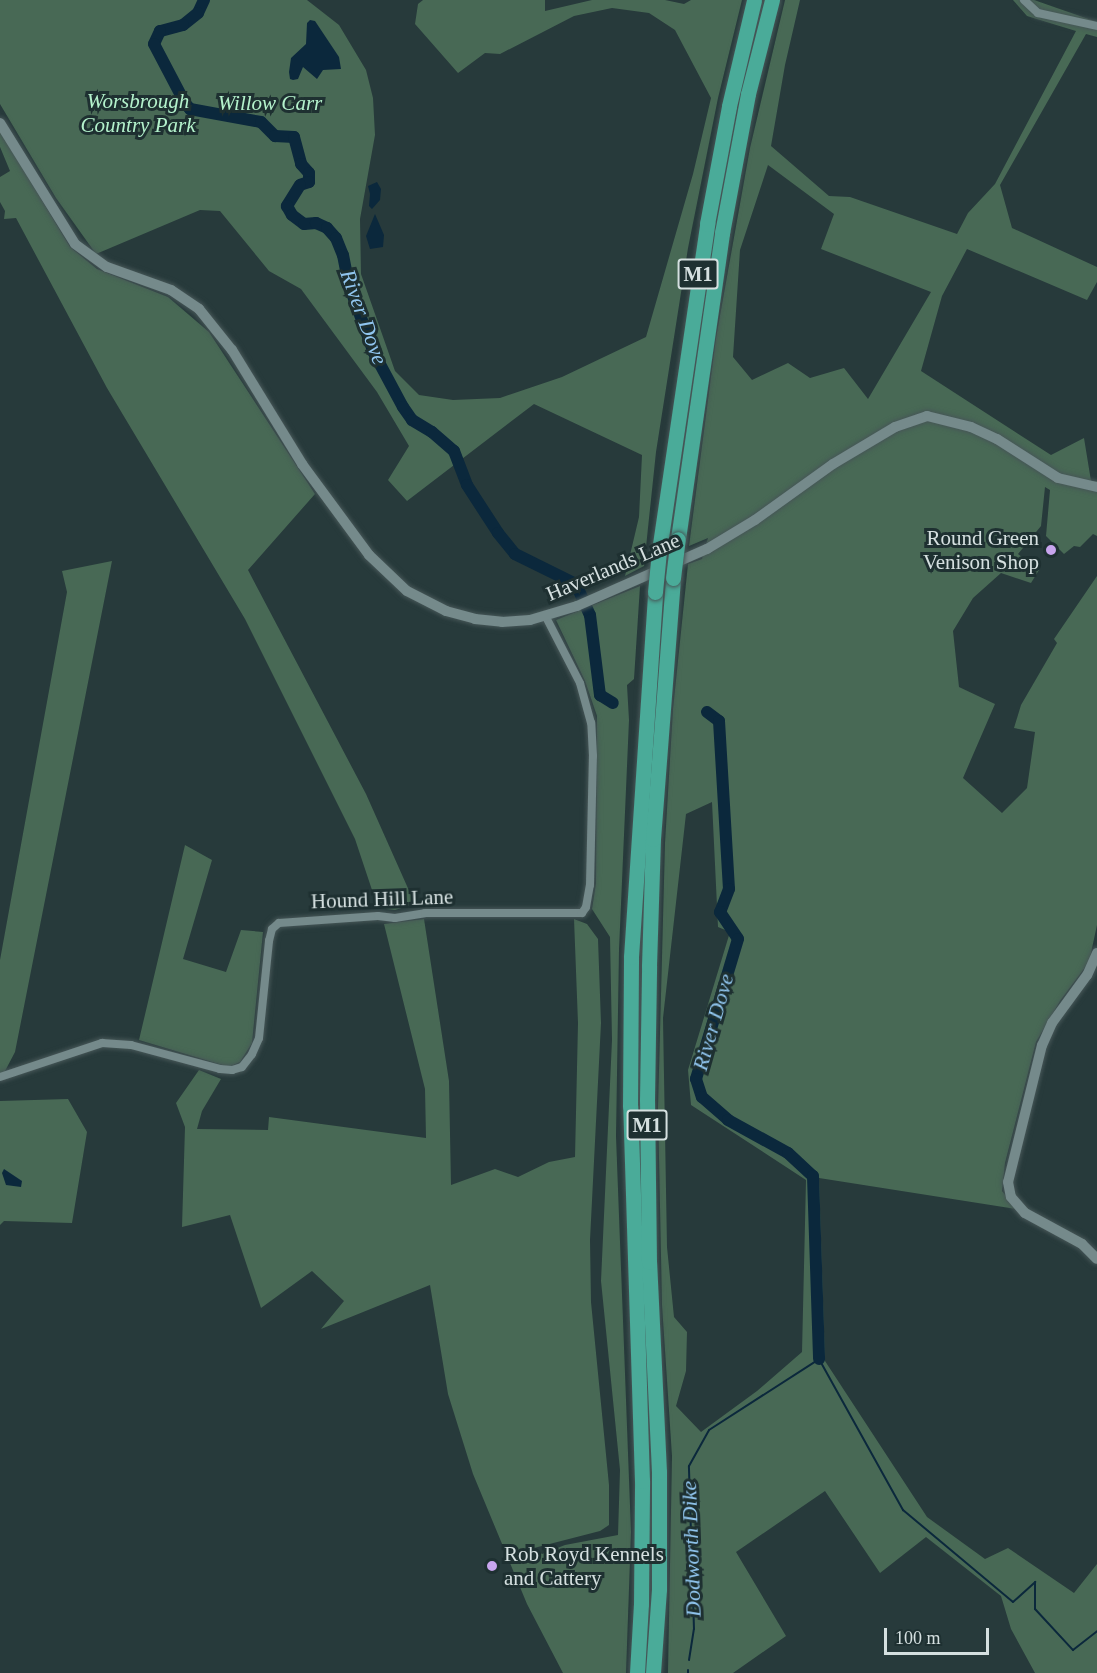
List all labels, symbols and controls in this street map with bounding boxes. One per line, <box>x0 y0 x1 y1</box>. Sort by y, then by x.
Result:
park label: Worsbrough Country Park <box>81 88 195 138</box>
park label: Willow Carr <box>218 90 322 116</box>
road number: M1 <box>677 257 719 291</box>
water label: River Dove <box>335 266 393 368</box>
place label: Round Green Venison Shop <box>923 525 1039 575</box>
street label: Haverlands Lane <box>542 527 684 607</box>
marker: Round Green Venison Shop <box>1044 543 1058 557</box>
street label: Hound Hill Lane <box>310 884 454 914</box>
water label: River Dove <box>687 971 739 1073</box>
road number: M1 <box>626 1108 668 1142</box>
water label: Dodworth Dike <box>675 1480 707 1618</box>
place label: Rob Royd Kennels and Cattery <box>504 1541 664 1591</box>
marker: Rob Royd Kennels and Cattery <box>485 1559 499 1573</box>
scale bar <box>887 1616 992 1654</box>
text: 100 m <box>895 1628 941 1648</box>

